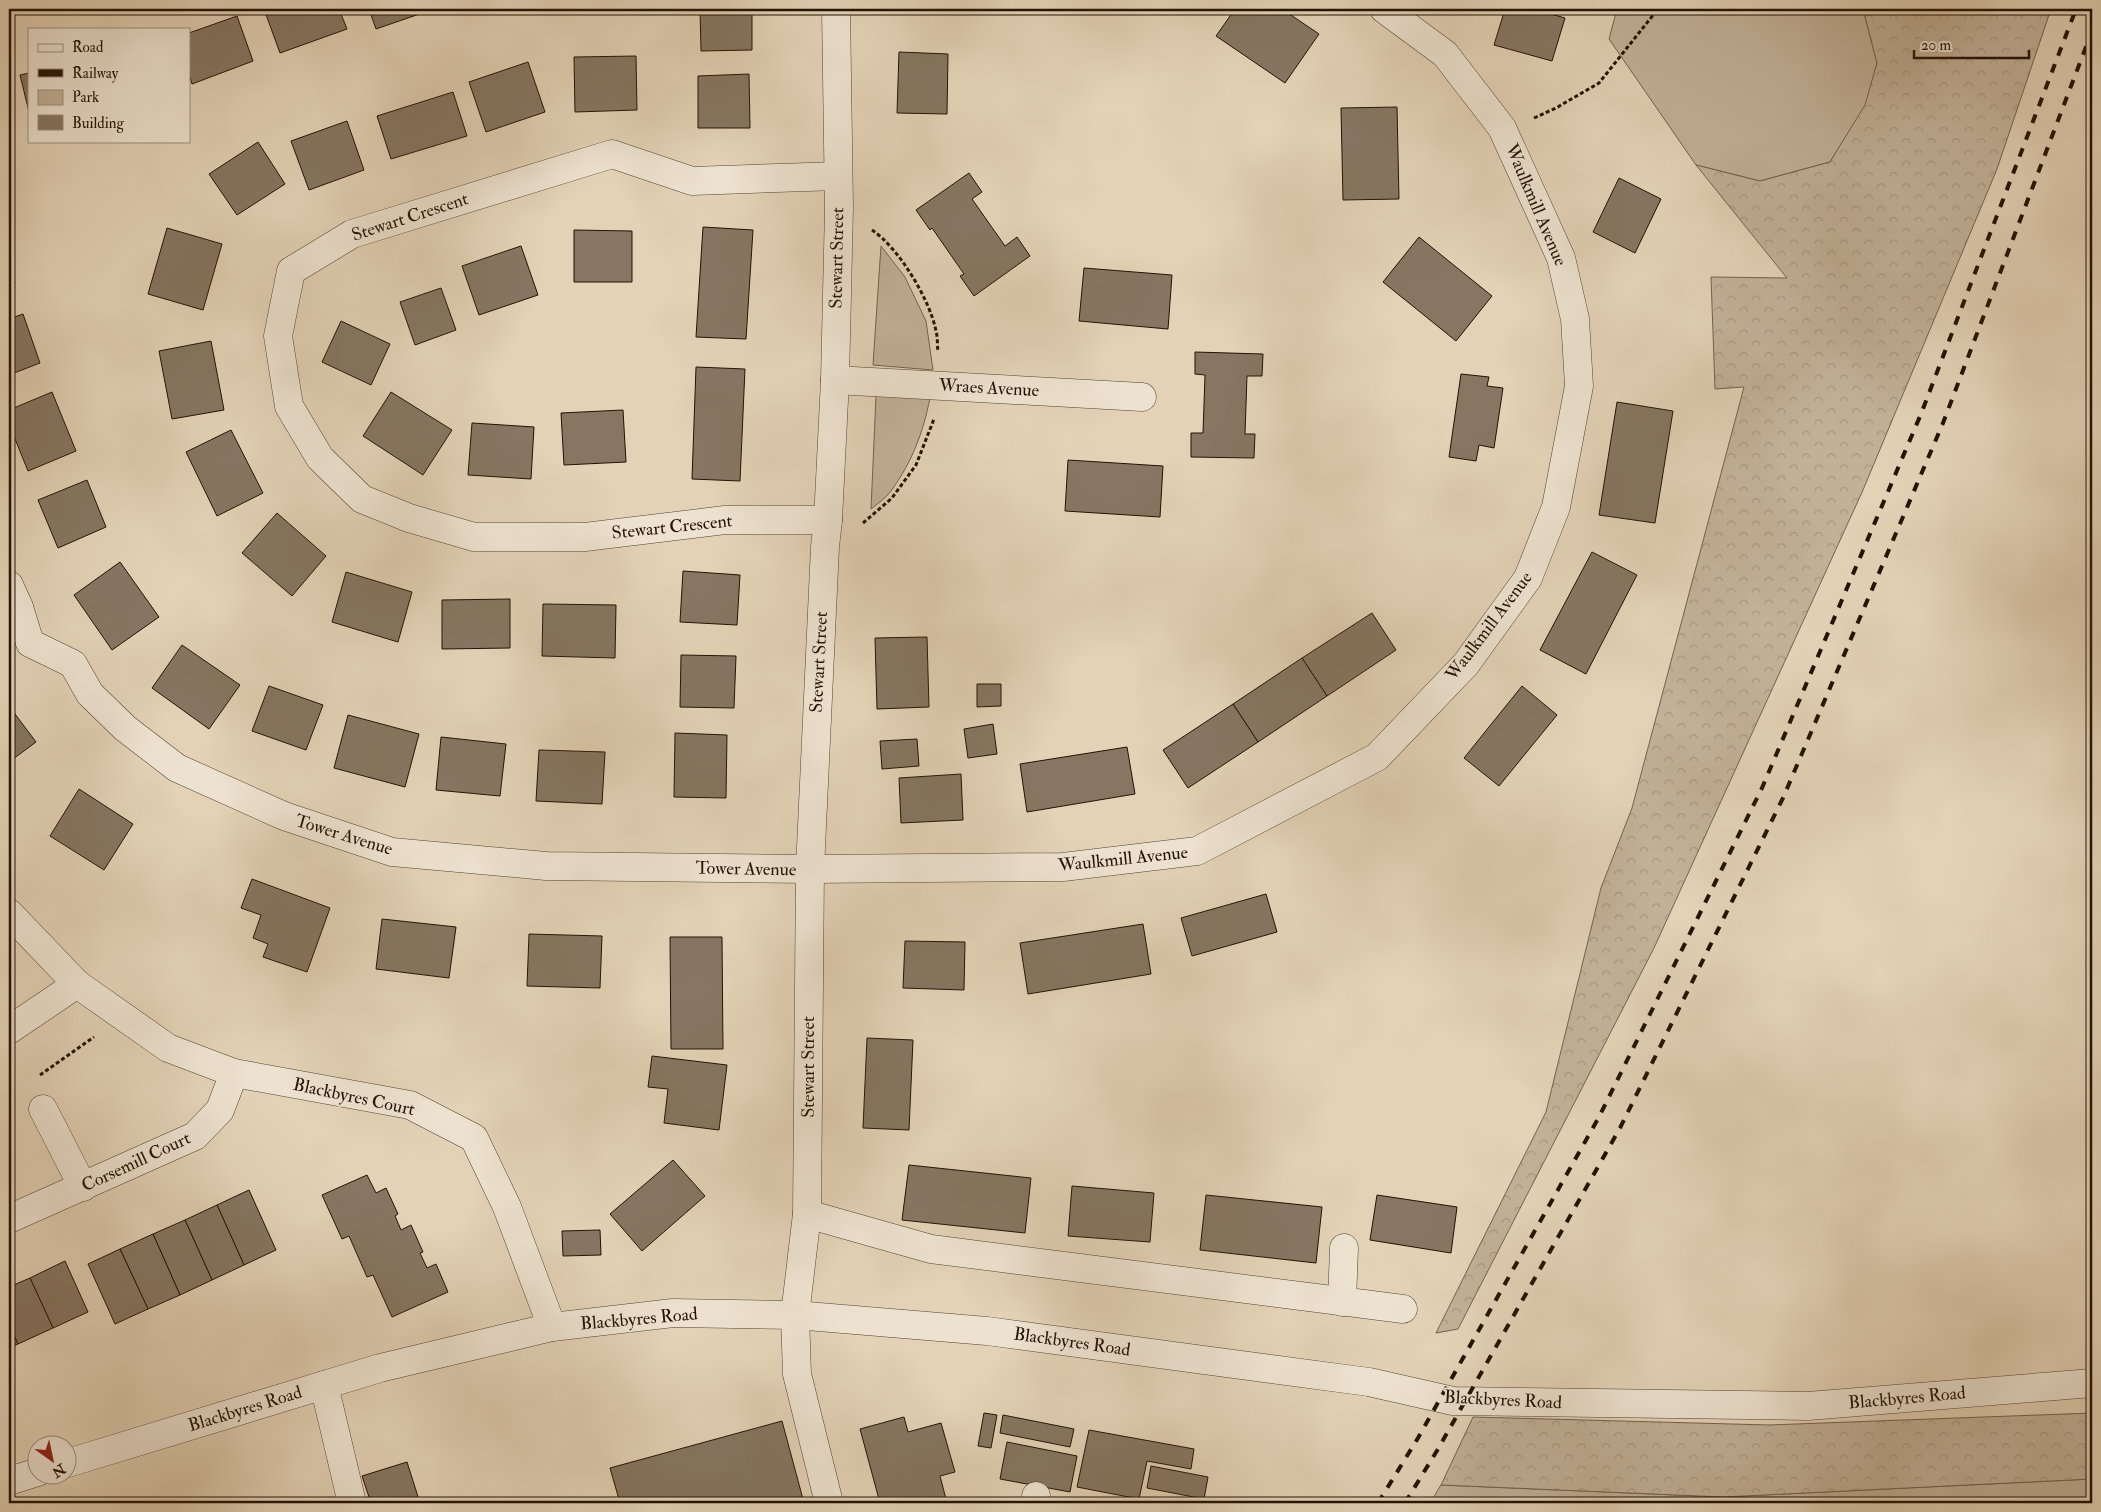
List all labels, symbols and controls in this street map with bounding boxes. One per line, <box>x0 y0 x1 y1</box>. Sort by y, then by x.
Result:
legend <box>28 28 190 142</box>
scale bar <box>1914 28 2028 60</box>
text: 20 m <box>1921 36 1951 55</box>
text: Road <box>72 38 104 57</box>
text: Railway <box>72 64 119 83</box>
text: Park <box>72 88 99 107</box>
text: Building <box>72 114 124 133</box>
street label: Waulkmill Avenue <box>1500 140 1572 270</box>
street label: Stewart Crescent <box>349 187 471 247</box>
street label: Stewart Street <box>825 207 849 309</box>
street label: Wraes Avenue <box>937 374 1040 402</box>
street label: Stewart Crescent <box>610 509 734 545</box>
street label: Waulkmill Avenue <box>1440 567 1538 686</box>
street label: Stewart Street <box>805 611 833 713</box>
street label: Tower Avenue <box>292 809 396 861</box>
street label: Waulkmill Avenue <box>1056 841 1190 877</box>
street label: Tower Avenue <box>695 857 797 881</box>
street label: Stewart Street <box>797 1016 820 1118</box>
street label: Blackbyres Court <box>291 1073 417 1121</box>
street label: Corsemill Court <box>78 1127 194 1197</box>
street label: Blackbyres Road <box>579 1302 699 1336</box>
street label: Blackbyres Road <box>1012 1322 1132 1362</box>
street label: Blackbyres Road <box>185 1381 305 1437</box>
street label: Blackbyres Road <box>1847 1381 1967 1415</box>
street label: Blackbyres Road <box>1444 1385 1563 1415</box>
north arrow <box>28 1434 78 1484</box>
text: N <box>49 1459 70 1481</box>

